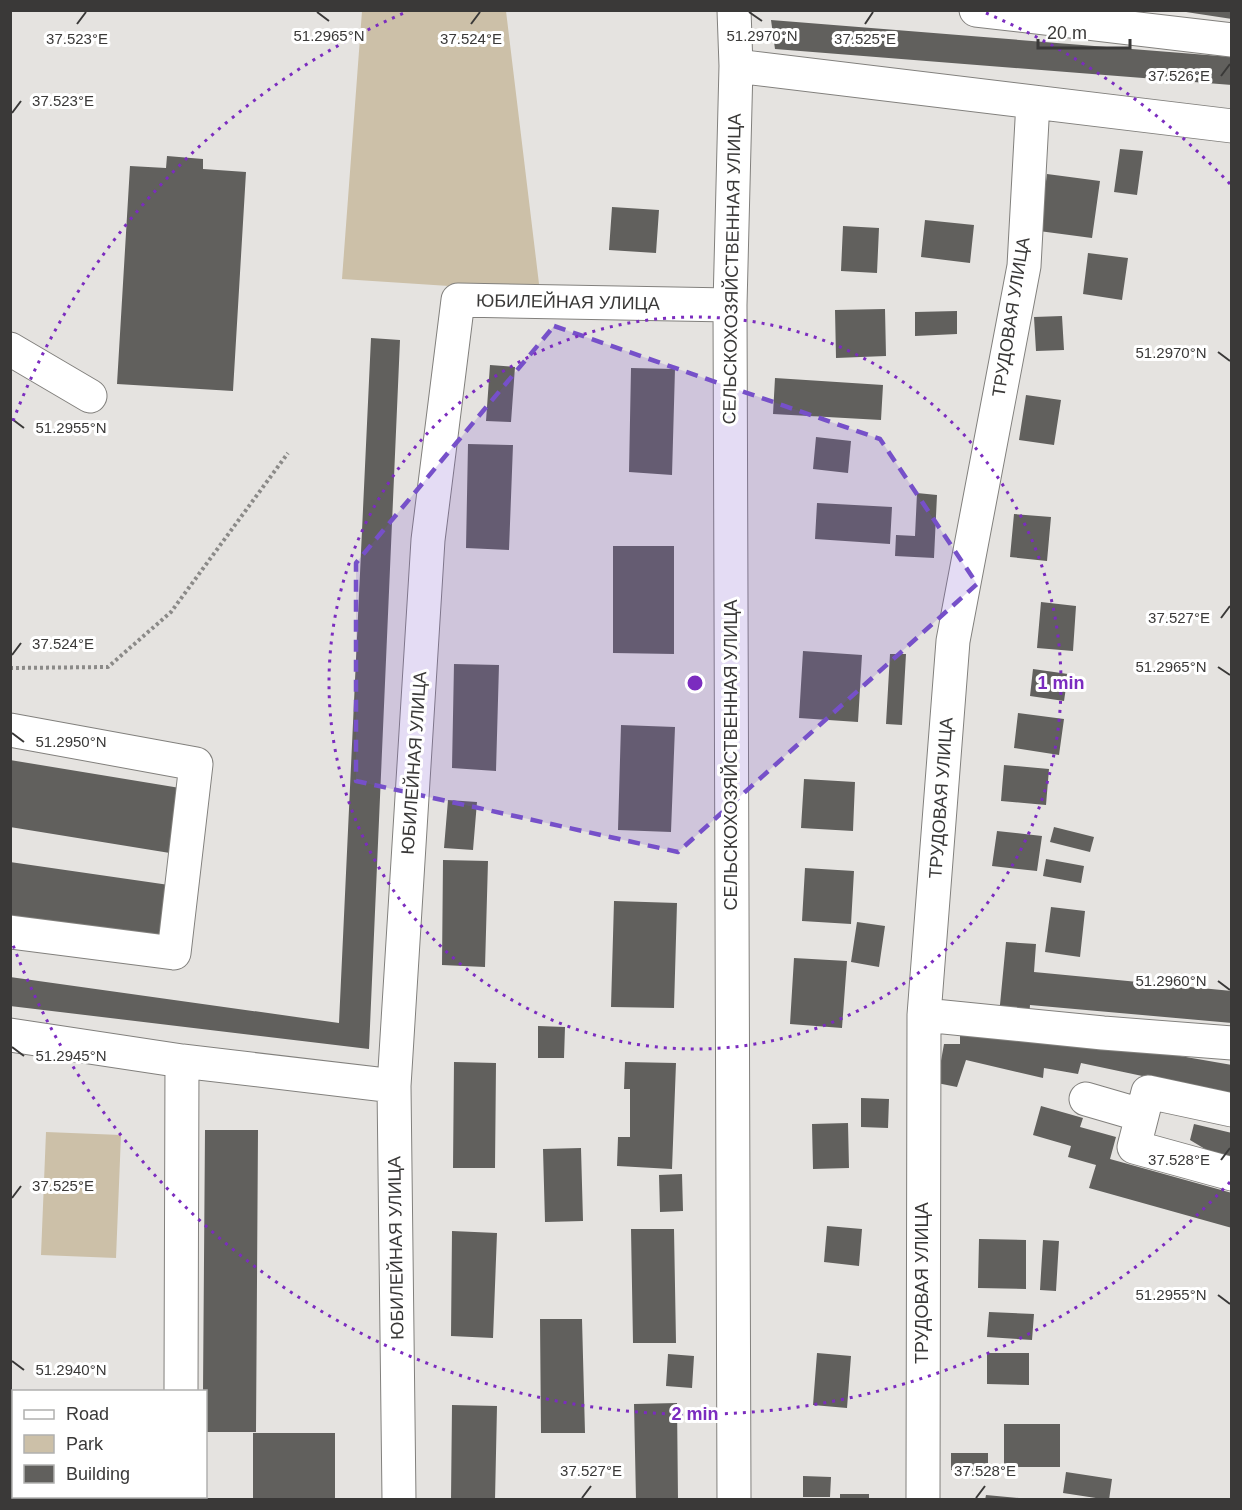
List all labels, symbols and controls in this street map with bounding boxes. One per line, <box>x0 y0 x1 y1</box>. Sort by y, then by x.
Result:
scale bar <box>1038 12 1130 50</box>
text: 20 m <box>1047 23 1087 43</box>
text: 51.2965°N <box>293 27 365 44</box>
text: 51.2970°N <box>726 27 798 44</box>
text: 37.523°E <box>46 30 108 47</box>
text: 37.524°E <box>440 30 502 47</box>
text: 37.525°E <box>834 30 896 47</box>
text: 37.526°E <box>1148 67 1210 84</box>
text: 37.523°E <box>32 92 94 109</box>
street label: СЕЛЬСКОХОЗЯЙСТВЕННАЯ УЛИЦА <box>718 113 745 425</box>
street label: ТРУДОВАЯ УЛИЦА <box>988 236 1034 398</box>
street label: ЮБИЛЕЙНАЯ УЛИЦА <box>476 289 660 314</box>
text: 51.2970°N <box>1135 344 1207 361</box>
text: 51.2955°N <box>35 419 107 436</box>
street label: СЕЛЬСКОХОЗЯЙСТВЕННАЯ УЛИЦА <box>720 599 741 911</box>
text: 37.527°E <box>1148 609 1210 626</box>
text: 37.524°E <box>32 635 94 652</box>
text: 51.2965°N <box>1135 658 1207 675</box>
street label: ЮБИЛЕЙНАЯ УЛИЦА <box>397 671 430 855</box>
centre of rings <box>685 673 705 693</box>
text: 1 min <box>1037 673 1085 693</box>
street label: ТРУДОВАЯ УЛИЦА <box>925 717 957 879</box>
text: 51.2950°N <box>35 733 107 750</box>
text: 51.2960°N <box>1135 972 1207 989</box>
text: 51.2945°N <box>35 1047 107 1064</box>
text: 37.528°E <box>1148 1151 1210 1168</box>
street label: ЮБИЛЕЙНАЯ УЛИЦА <box>383 1156 408 1340</box>
text: 37.525°E <box>32 1177 94 1194</box>
street label: ТРУДОВАЯ УЛИЦА <box>912 1202 932 1364</box>
text: 51.2955°N <box>1135 1286 1207 1303</box>
text: 51.2940°N <box>35 1361 107 1378</box>
legend <box>12 1390 207 1498</box>
text: Road <box>66 1404 109 1424</box>
text: 2 min <box>671 1404 719 1424</box>
text: Park <box>66 1434 104 1454</box>
text: 37.527°E <box>560 1462 622 1479</box>
text: 37.528°E <box>954 1462 1016 1479</box>
text: Building <box>66 1464 130 1484</box>

